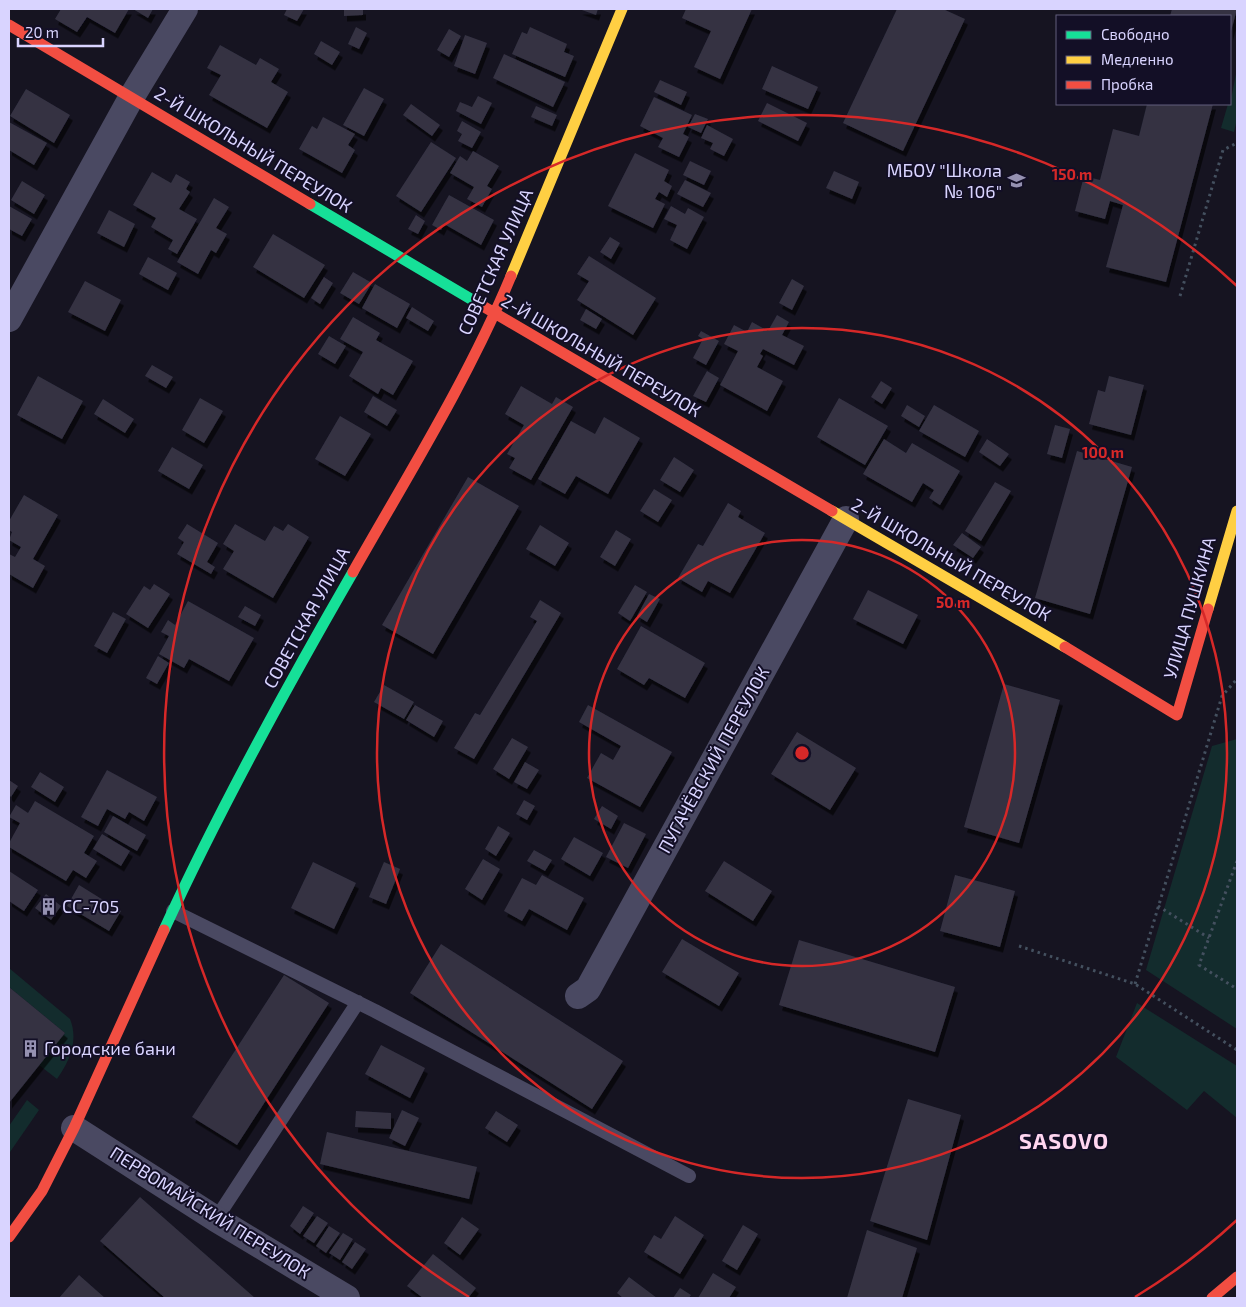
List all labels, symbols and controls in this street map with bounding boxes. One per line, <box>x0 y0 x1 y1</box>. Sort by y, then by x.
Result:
scale bar <box>18 15 102 47</box>
legend <box>1056 15 1231 105</box>
text: 20 m <box>25 23 59 41</box>
text: Свободно <box>1101 25 1170 43</box>
text: Медленно <box>1101 50 1174 68</box>
text: Пробка <box>1101 75 1153 93</box>
street label: 2-Й ШКОЛЬНЫЙ ПЕРЕУЛОК <box>151 81 357 217</box>
place label: МБОУ "Школа № 106" <box>887 159 1002 202</box>
text: 150 m <box>1052 165 1092 183</box>
school or university icon: МБОУ "Школа № 106" <box>1006 171 1026 191</box>
street label: СОВЕТСКАЯ УЛИЦА <box>453 184 538 338</box>
street label: 2-Й ШКОЛЬНЫЙ ПЕРЕУЛОК <box>498 289 705 421</box>
text: 100 m <box>1082 443 1124 461</box>
street label: 2-Й ШКОЛЬНЫЙ ПЕРЕУЛОК <box>848 493 1055 625</box>
street label: УЛИЦА ПУШКИНА <box>1158 534 1220 681</box>
street label: СОВЕТСКАЯ УЛИЦА <box>258 542 354 692</box>
text: 50 m <box>936 593 970 611</box>
street label: ПУГАЧЁВСКИЙ ПЕРЕУЛОК <box>653 662 774 857</box>
centre of rings <box>793 744 811 762</box>
place label: СС-705 <box>62 895 119 917</box>
building icon: СС-705 <box>38 897 58 917</box>
place label: Городские бани <box>44 1037 176 1059</box>
building icon: Городские бани <box>20 1039 40 1059</box>
district label: SASOVO <box>1019 1127 1109 1153</box>
street label: ПЕРВОМАЙСКИЙ ПЕРЕУЛОК <box>106 1141 315 1283</box>

